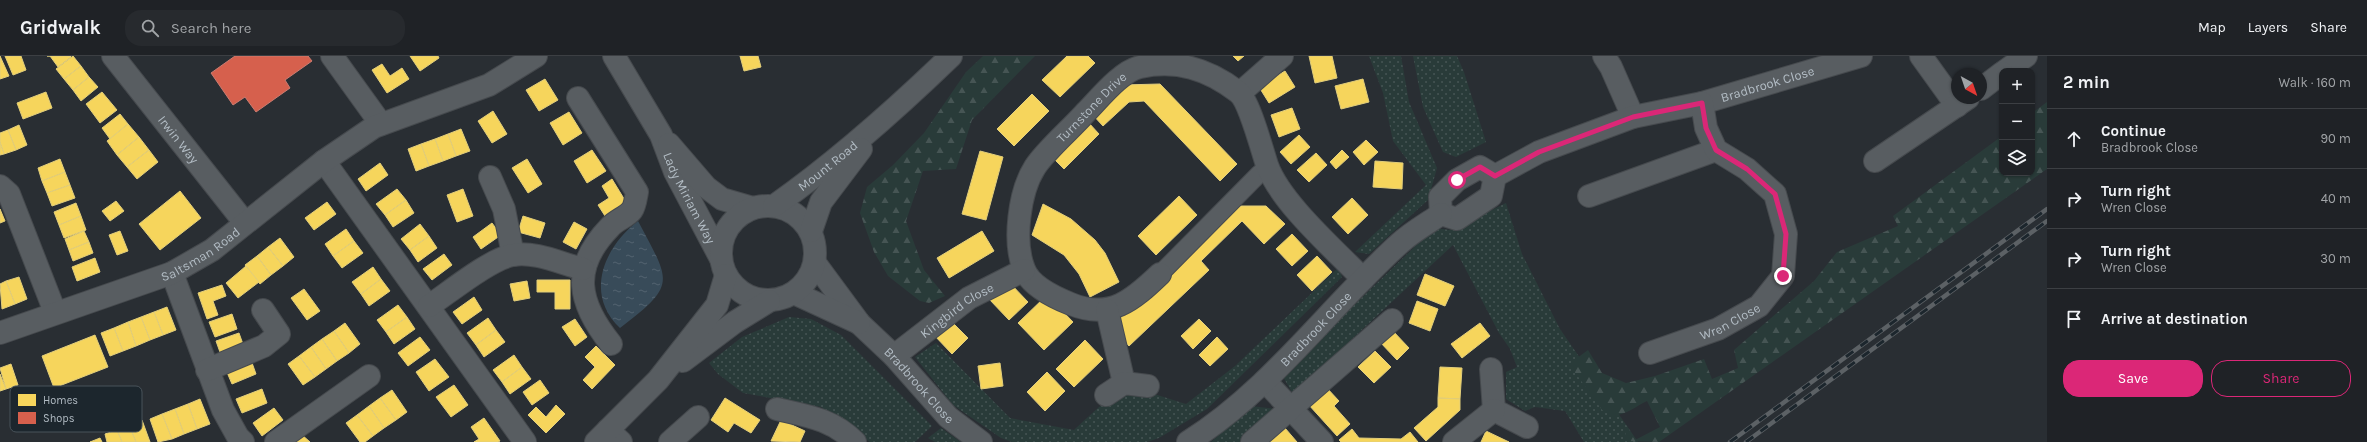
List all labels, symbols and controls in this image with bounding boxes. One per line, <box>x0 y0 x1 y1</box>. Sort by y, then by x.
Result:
search box <box>125 10 405 46</box>
text: Gridwalk <box>20 17 101 39</box>
icon: search <box>139 17 161 39</box>
text: Search here <box>171 19 251 37</box>
text: Map <box>2198 19 2226 36</box>
text: Layers <box>2248 19 2288 36</box>
text: Share <box>2310 19 2347 36</box>
street label: Bradbrook Close <box>1719 63 1816 105</box>
street label: Turnstone Drive <box>1053 68 1129 145</box>
north arrow <box>1951 68 1987 104</box>
map controls <box>1999 68 2035 176</box>
button: + <box>1999 68 2035 104</box>
text: 2 min <box>2063 72 2110 92</box>
text: Walk · 160 m <box>2278 75 2351 90</box>
button: − <box>1999 104 2035 140</box>
street label: Irwin Way <box>155 112 202 166</box>
text: Continue <box>2101 122 2166 140</box>
icon: ahead <box>2063 128 2085 150</box>
text: 90 m <box>2320 131 2351 146</box>
street label: Mount Road <box>795 137 860 194</box>
button: layers <box>1999 140 2035 176</box>
text: Bradbrook Close <box>2101 140 2198 155</box>
street label: Lady Miriam Way <box>661 150 719 246</box>
route start <box>1448 171 1466 189</box>
text: Turn right <box>2101 182 2171 200</box>
icon: right <box>2063 188 2085 210</box>
text: 40 m <box>2321 191 2351 206</box>
text: Wren Close <box>2101 200 2167 215</box>
street label: Saltsman Road <box>159 224 243 284</box>
text: Turn right <box>2101 242 2171 260</box>
icon: right <box>2063 248 2085 270</box>
text: 30 m <box>2320 251 2351 266</box>
text: Wren Close <box>2101 260 2167 275</box>
route end <box>1774 267 1792 285</box>
street label: Kingbird Close <box>917 279 996 341</box>
street label: Bradbrook Close <box>1277 288 1354 369</box>
street label: Wren Close <box>1698 299 1763 342</box>
icon: arrive <box>2063 308 2085 330</box>
text: Arrive at destination <box>2101 310 2248 328</box>
street label: Bradbrook Close <box>882 344 957 427</box>
button: Save <box>2063 360 2203 397</box>
button: Share <box>2211 360 2351 397</box>
legend <box>10 386 142 432</box>
text: Homes <box>43 394 78 407</box>
text: Shops <box>43 412 75 425</box>

